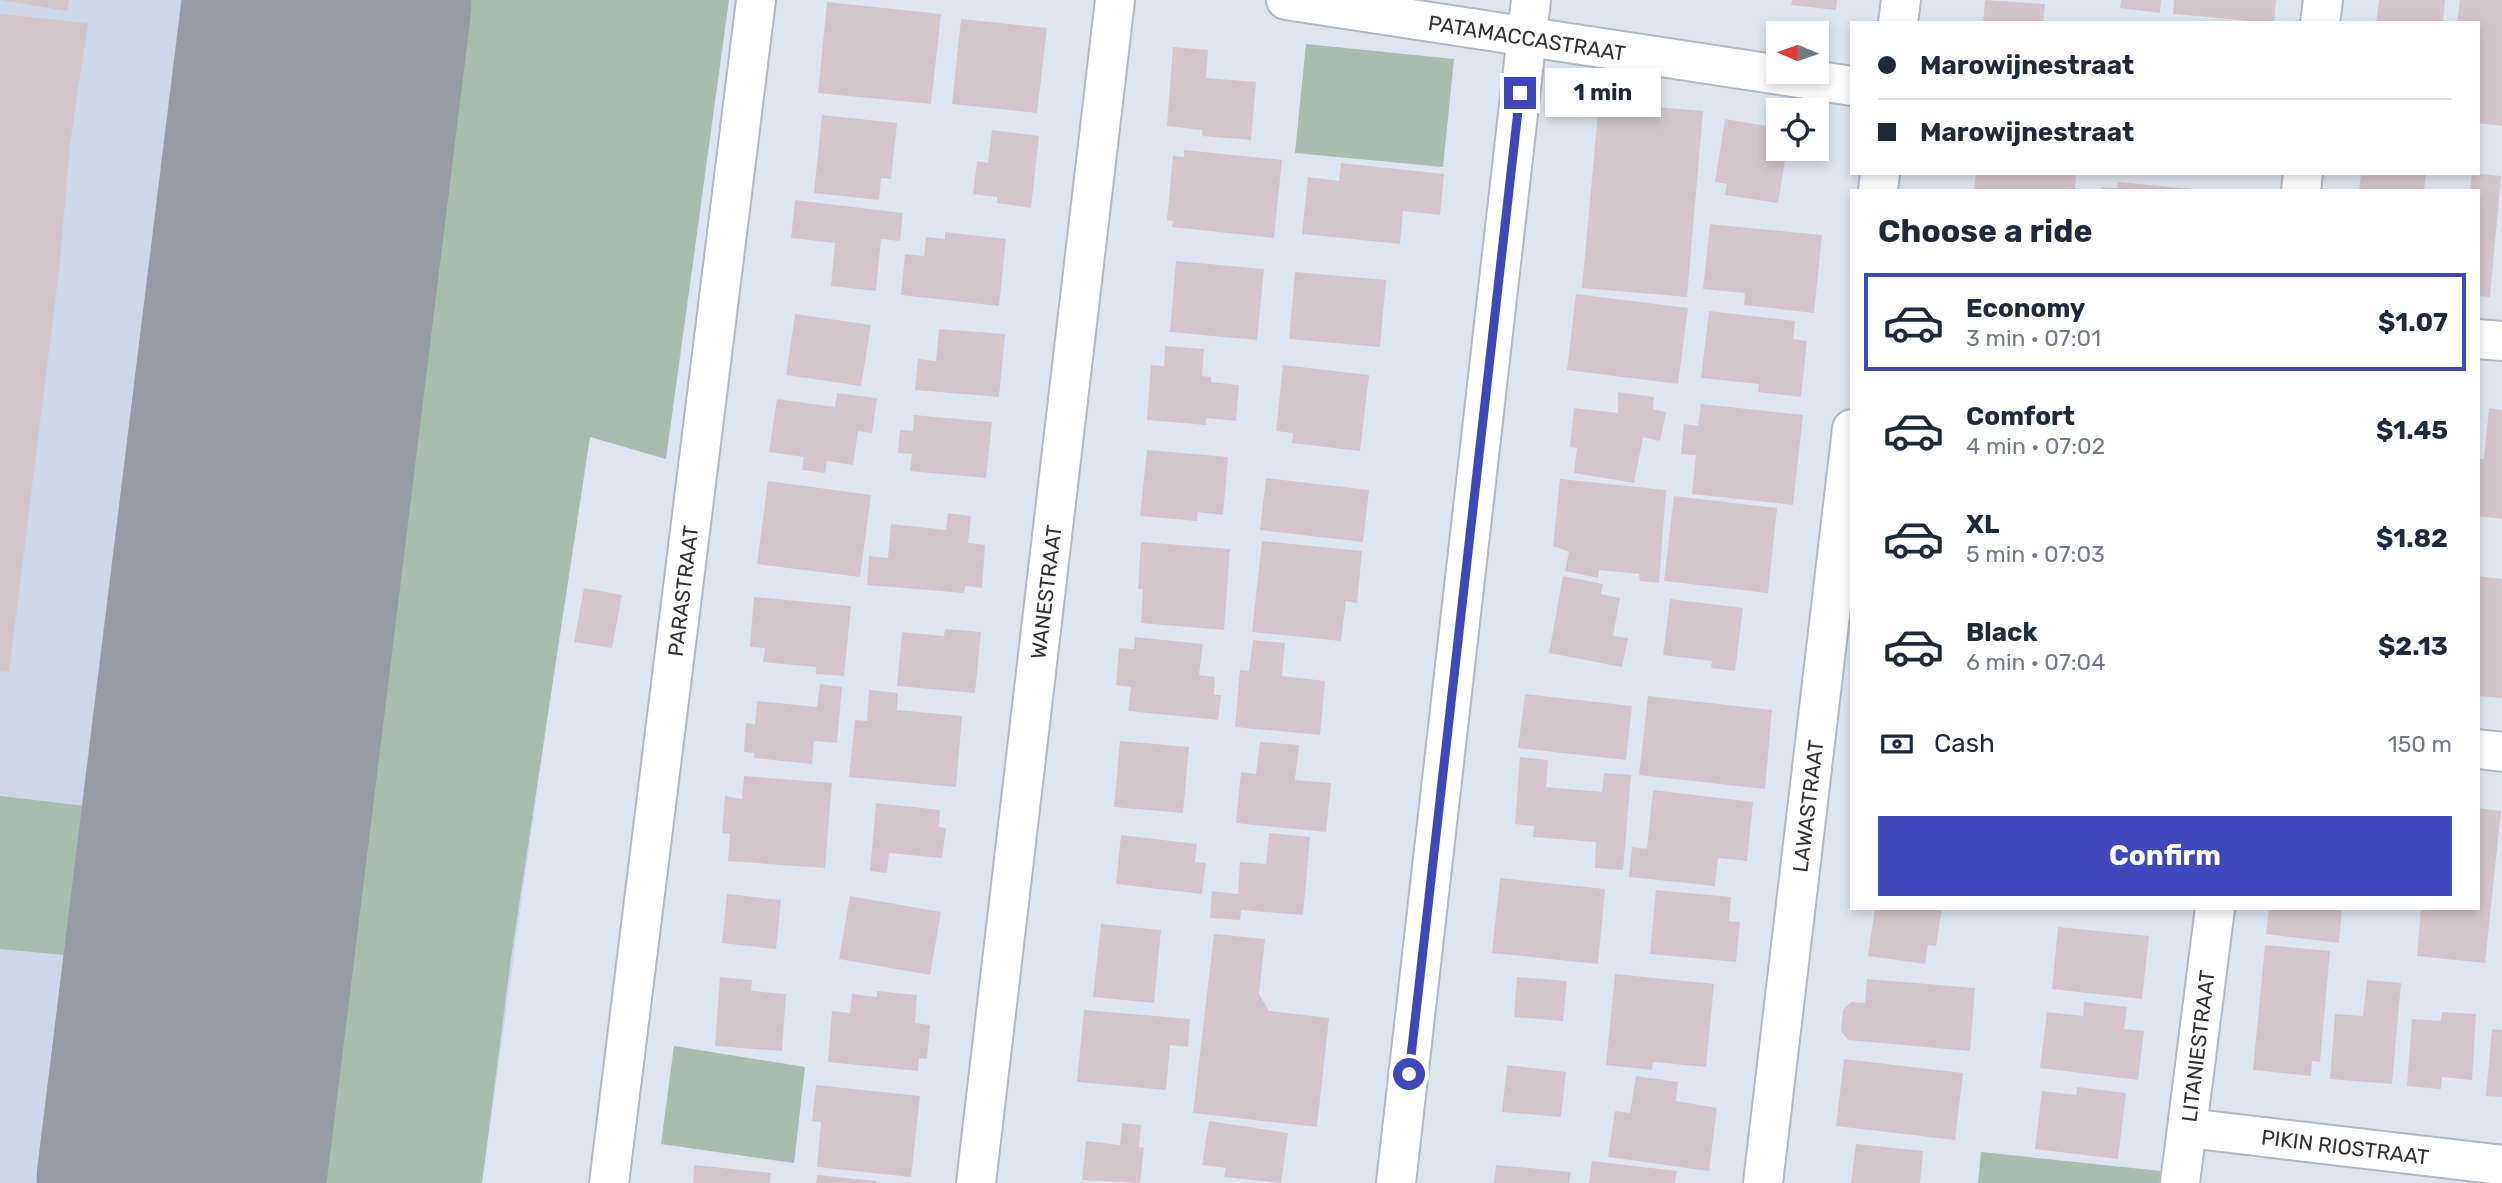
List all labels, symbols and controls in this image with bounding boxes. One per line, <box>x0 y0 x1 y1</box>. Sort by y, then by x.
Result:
street label: PATAMACCASTRAAT <box>1426 10 1628 66</box>
north arrow <box>1766 21 1829 84</box>
map controls <box>1766 21 1829 161</box>
text: Marowijnestraat <box>1920 50 2134 81</box>
callout: 1 min <box>1544 68 1660 118</box>
route end <box>1504 77 1536 109</box>
text: 1 min <box>1574 78 1632 106</box>
button: locate <box>1766 98 1829 161</box>
text: Marowijnestraat <box>1920 117 2134 148</box>
text: Choose a ride <box>1878 212 2092 250</box>
icon: car <box>1882 291 1945 354</box>
text: Economy <box>1966 293 2085 324</box>
text: $1.07 <box>2378 307 2448 338</box>
text: 3 min · 07:01 <box>1966 324 2101 352</box>
icon: car <box>1882 399 1945 462</box>
text: Comfort <box>1966 401 2075 432</box>
text: $1.45 <box>2376 415 2448 446</box>
text: 4 min · 07:02 <box>1966 432 2105 460</box>
icon: car <box>1882 507 1945 570</box>
text: XL <box>1966 509 1999 540</box>
street label: WANESTRAAT <box>1025 523 1067 661</box>
text: $1.82 <box>2376 523 2448 554</box>
street label: PARASTRAAT <box>663 524 703 658</box>
text: 5 min · 07:03 <box>1966 540 2105 568</box>
icon: car <box>1882 615 1945 678</box>
text: Black <box>1966 617 2038 648</box>
text: $2.13 <box>2378 631 2448 662</box>
text: 6 min · 07:04 <box>1966 648 2106 676</box>
icon: cash <box>1878 725 1916 763</box>
text: Cash <box>1934 728 1995 759</box>
text: 150 m <box>2388 730 2452 758</box>
street label: LAWASTRAAT <box>1787 738 1829 874</box>
button: Confirm <box>1878 816 2452 896</box>
street label: LITANIESTRAAT <box>2176 969 2220 1123</box>
route start <box>1393 1058 1425 1090</box>
street label: PIKIN RIOSTRAAT <box>2260 1124 2430 1170</box>

